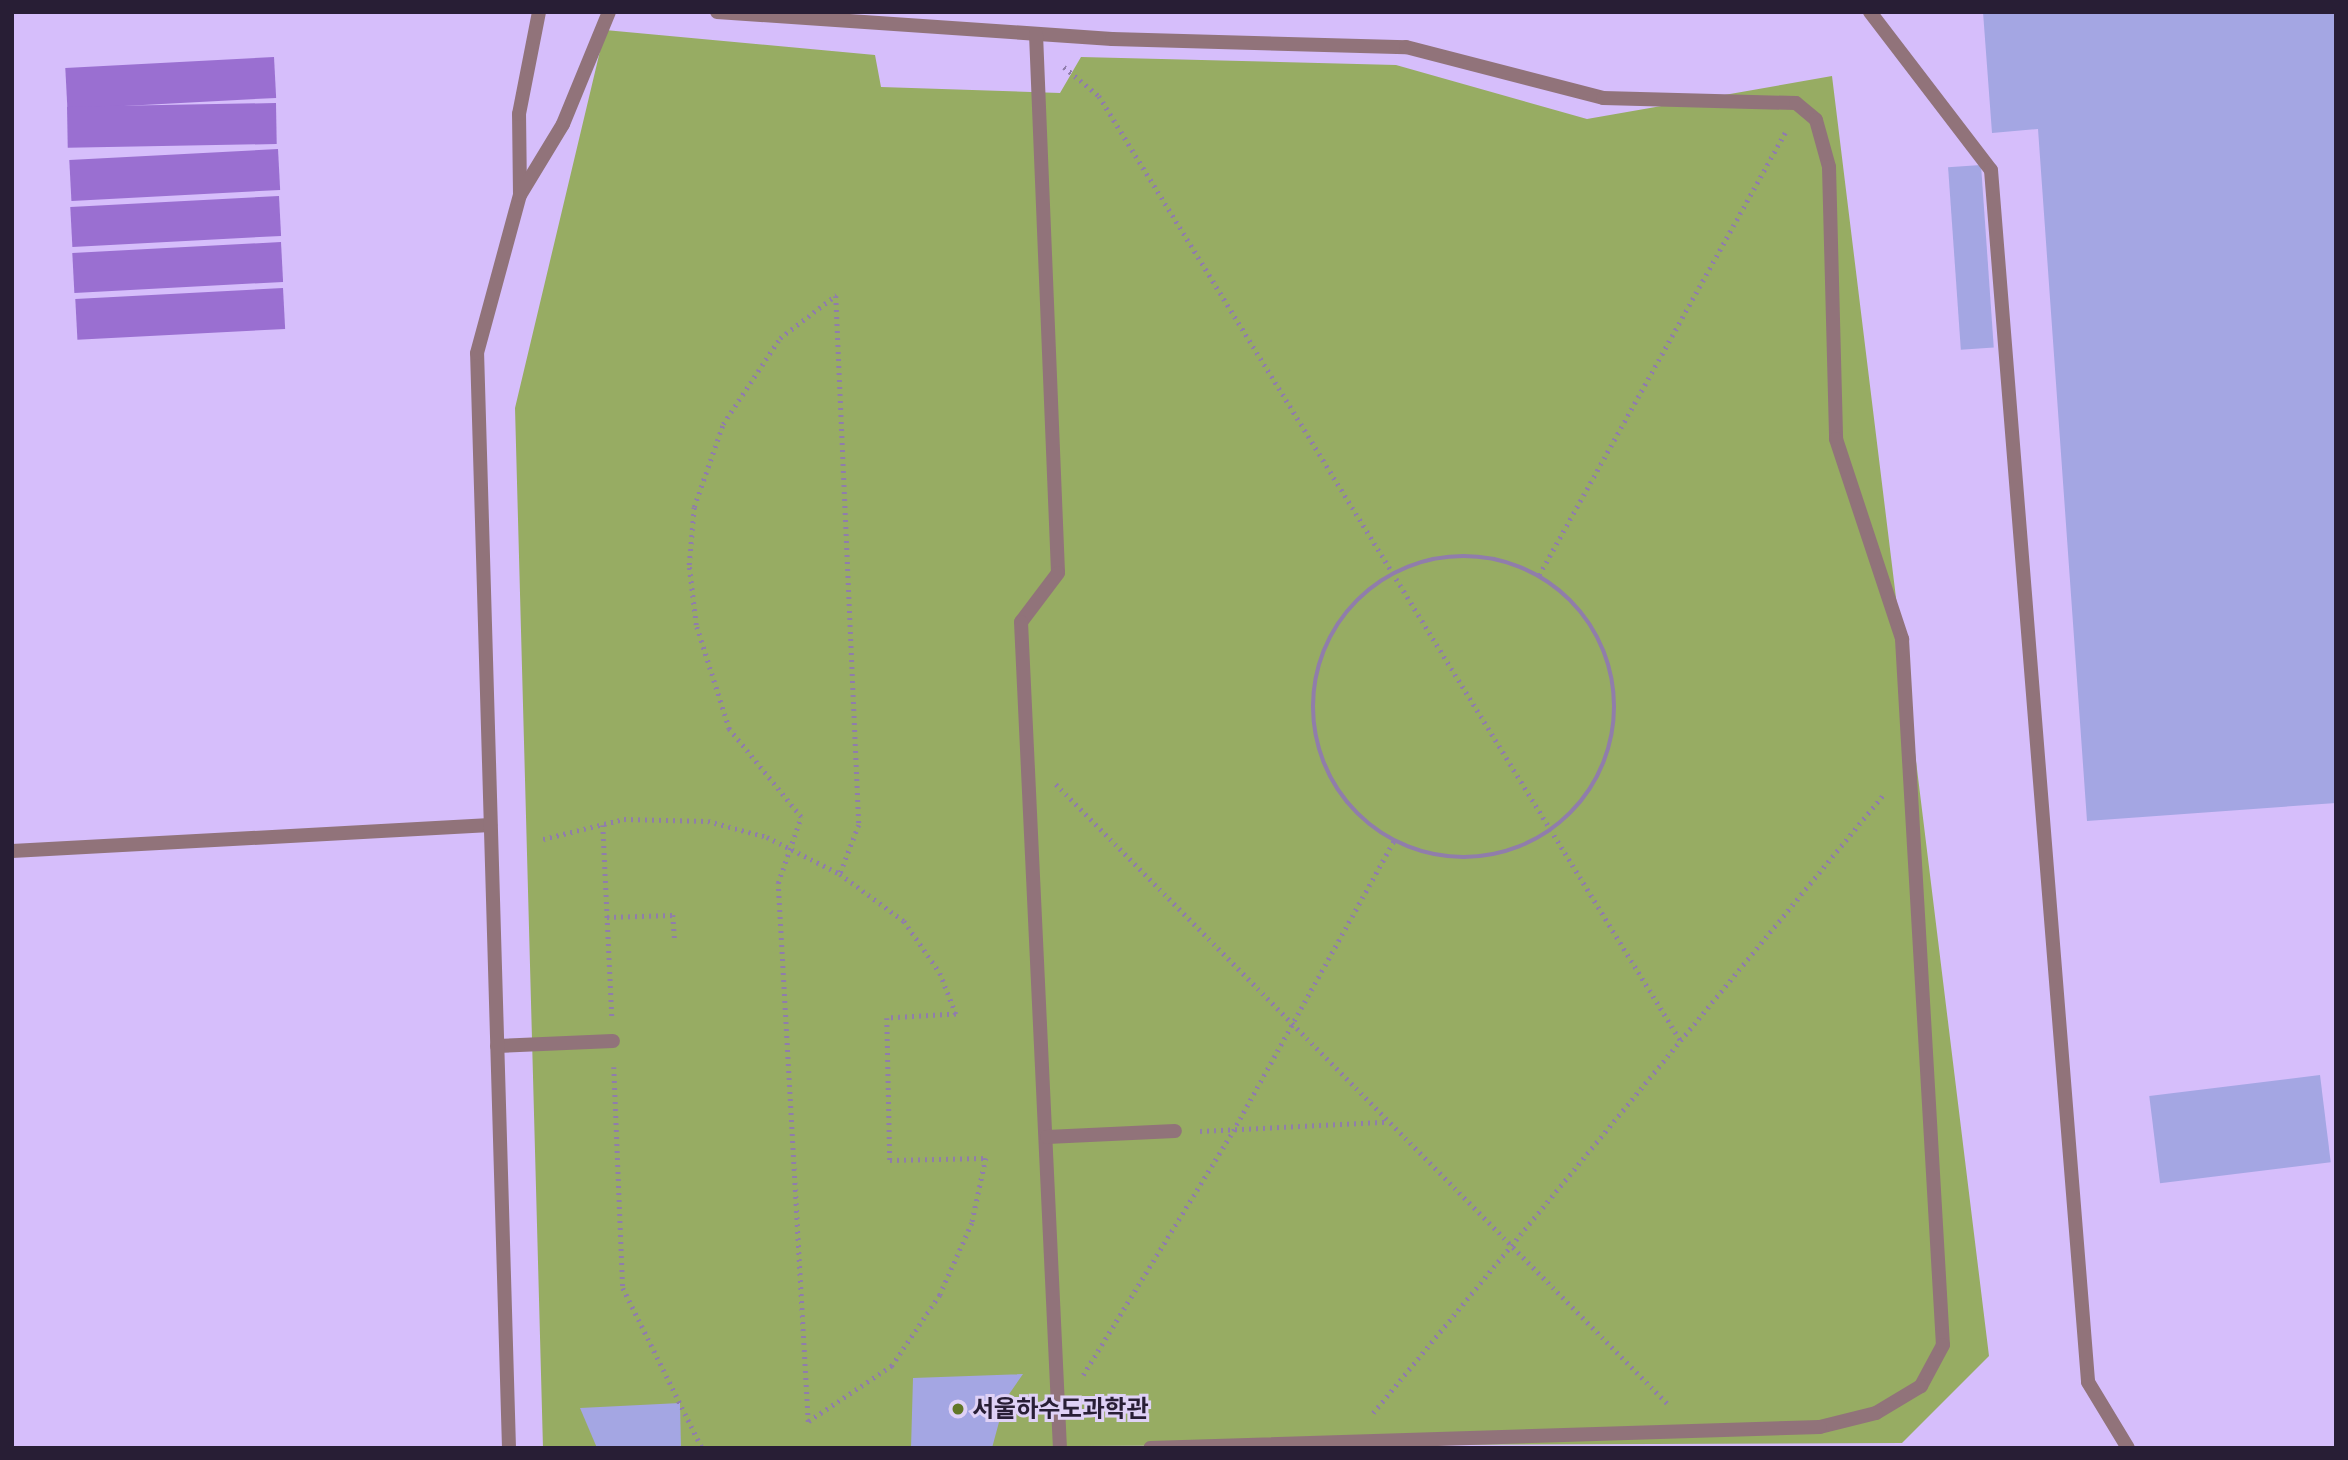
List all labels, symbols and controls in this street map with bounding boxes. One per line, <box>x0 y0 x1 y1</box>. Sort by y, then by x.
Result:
place label: 서울하수도과학관 <box>972 1395 1149 1423</box>
marker: 서울하수도과학관 <box>950 1401 966 1417</box>

